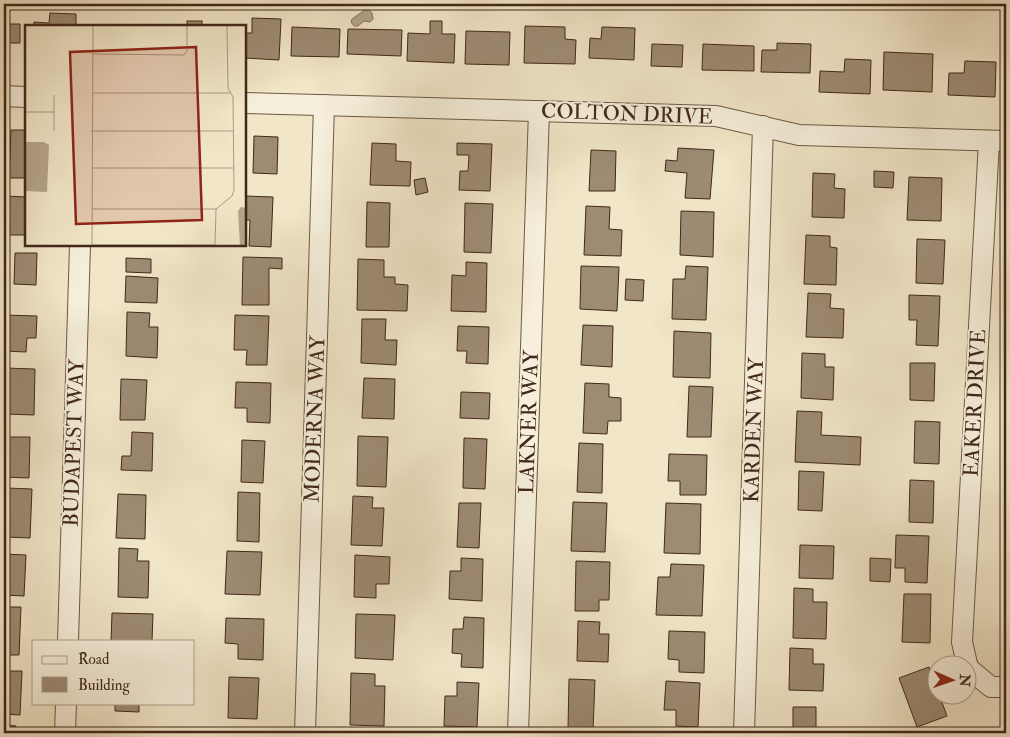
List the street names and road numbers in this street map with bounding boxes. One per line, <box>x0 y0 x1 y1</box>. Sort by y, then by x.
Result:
street label: COLTON DRIVE <box>541 98 713 130</box>
street label: EAKER DRIVE <box>958 328 992 478</box>
street label: MODERNA WAY <box>299 334 331 503</box>
street label: LAKNER WAY <box>513 349 545 495</box>
street label: KARDEN WAY <box>738 356 770 503</box>
street label: BUDAPEST WAY <box>58 358 90 527</box>

